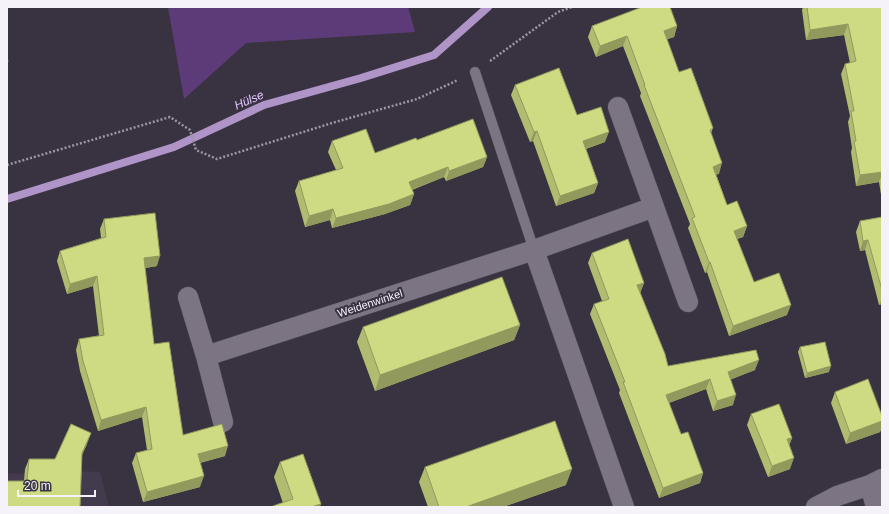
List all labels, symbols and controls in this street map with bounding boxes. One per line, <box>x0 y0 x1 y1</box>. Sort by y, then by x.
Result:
water label: Hülse <box>232 87 266 112</box>
street label: Weidenwinkel <box>336 287 404 319</box>
scale bar <box>18 472 95 498</box>
text: 20 m <box>24 479 51 493</box>

